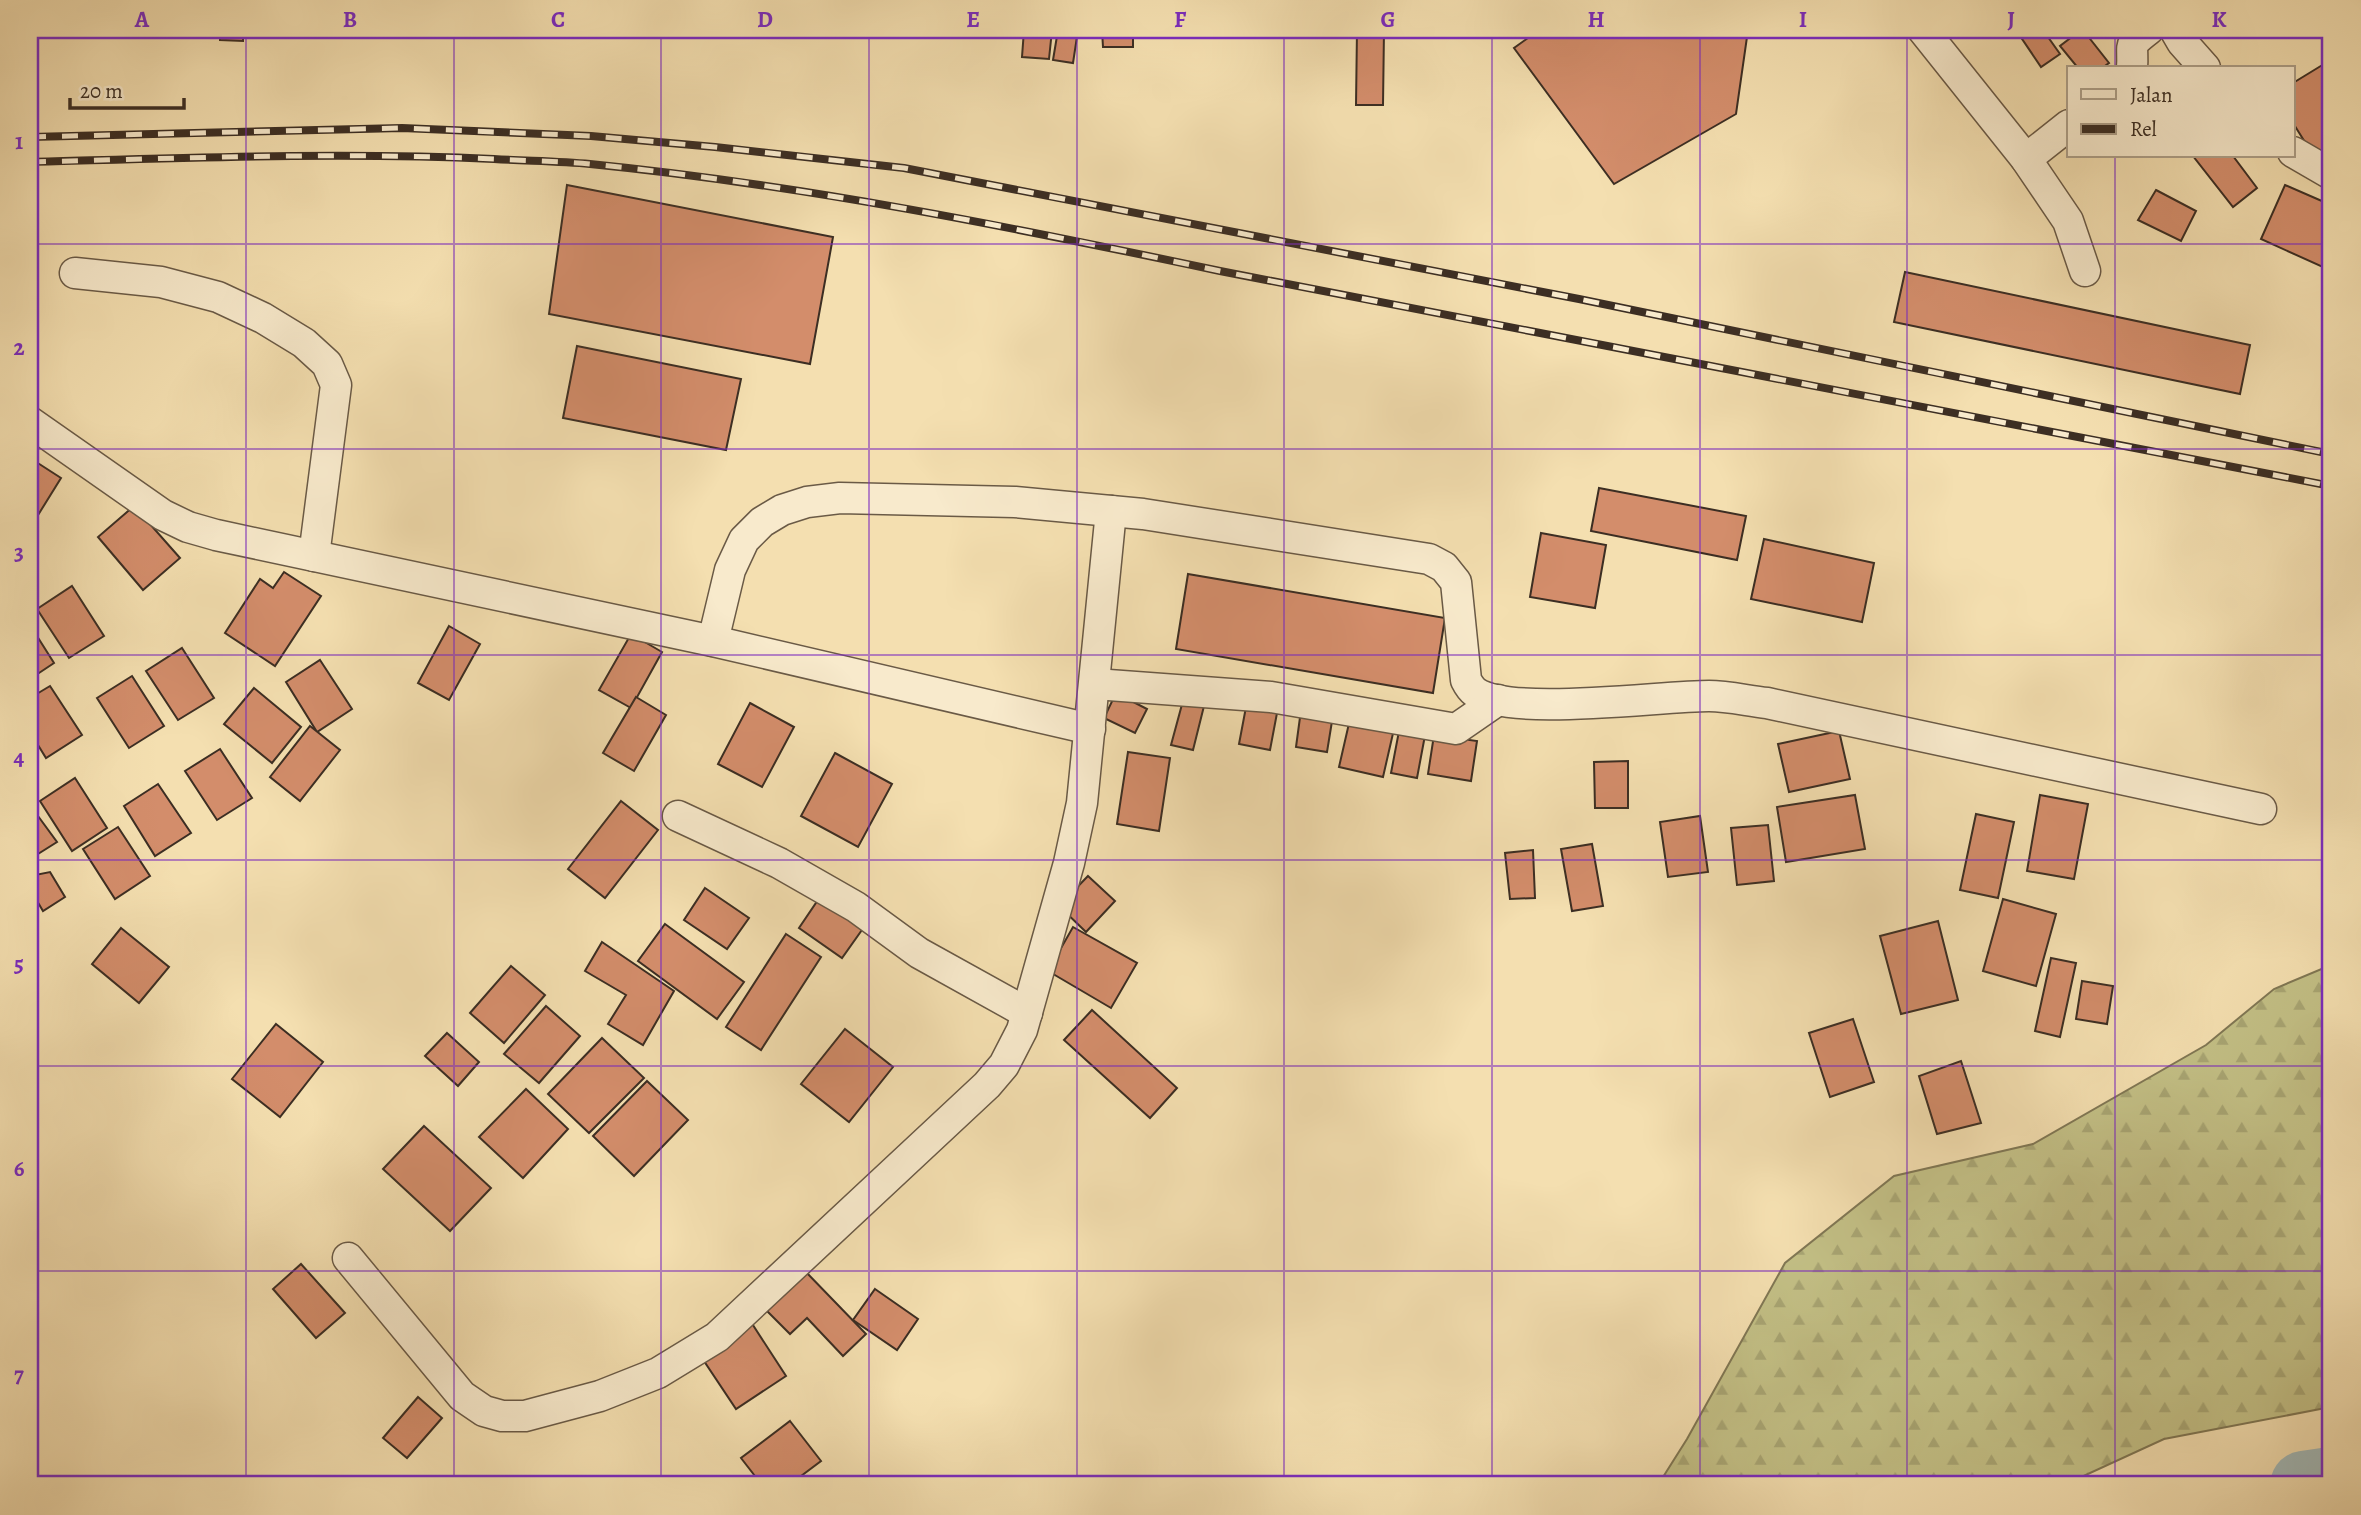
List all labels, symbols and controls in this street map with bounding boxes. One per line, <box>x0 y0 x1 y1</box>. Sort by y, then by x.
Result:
text: A <box>134 4 150 35</box>
text: B <box>343 4 357 35</box>
text: C <box>551 4 565 35</box>
text: D <box>757 4 773 35</box>
text: E <box>966 4 980 35</box>
text: F <box>1174 4 1187 35</box>
text: G <box>1380 4 1396 35</box>
text: H <box>1587 4 1605 35</box>
text: I <box>1799 4 1807 35</box>
text: J <box>2007 4 2015 35</box>
text: K <box>2211 4 2227 35</box>
scale bar <box>70 66 184 110</box>
legend <box>2067 66 2294 158</box>
text: 20 m <box>80 77 123 105</box>
text: Jalan <box>2130 81 2172 109</box>
text: Rel <box>2130 115 2157 143</box>
text: 1 <box>15 126 23 157</box>
text: 2 <box>13 332 25 363</box>
text: 3 <box>14 537 24 568</box>
text: 4 <box>14 742 25 773</box>
text: 5 <box>14 948 24 979</box>
text: 6 <box>14 1153 25 1184</box>
text: 7 <box>14 1359 24 1390</box>

